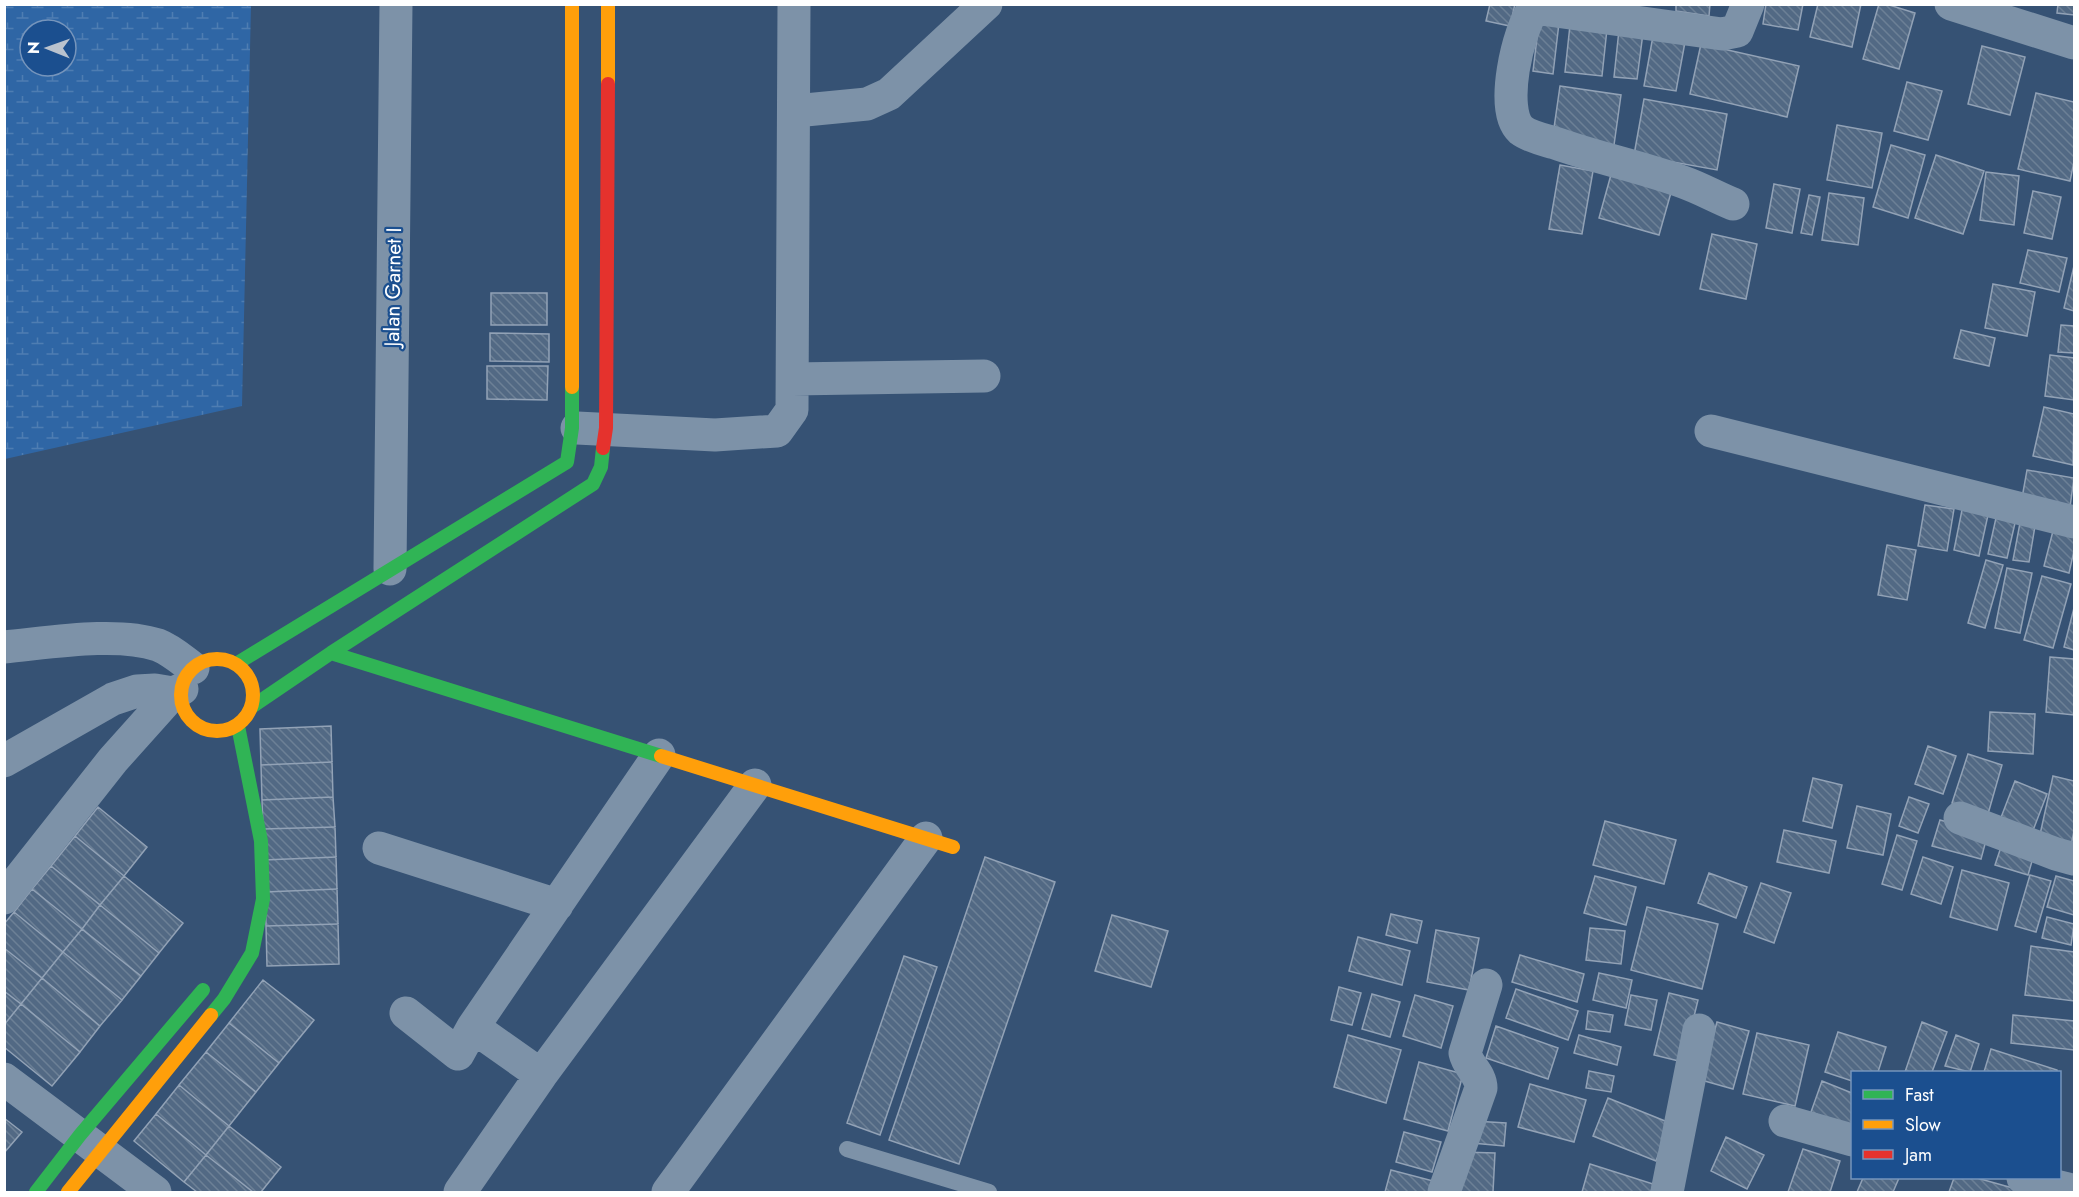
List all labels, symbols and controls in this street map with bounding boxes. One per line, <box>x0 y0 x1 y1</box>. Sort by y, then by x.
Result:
north arrow <box>18 18 78 78</box>
text: N <box>22 41 45 54</box>
street label: Jalan Garnet I <box>377 227 409 350</box>
legend <box>1851 1071 2061 1179</box>
text: Fast <box>1905 1082 1934 1108</box>
text: Slow <box>1905 1112 1942 1138</box>
text: Jam <box>1903 1142 1932 1168</box>

